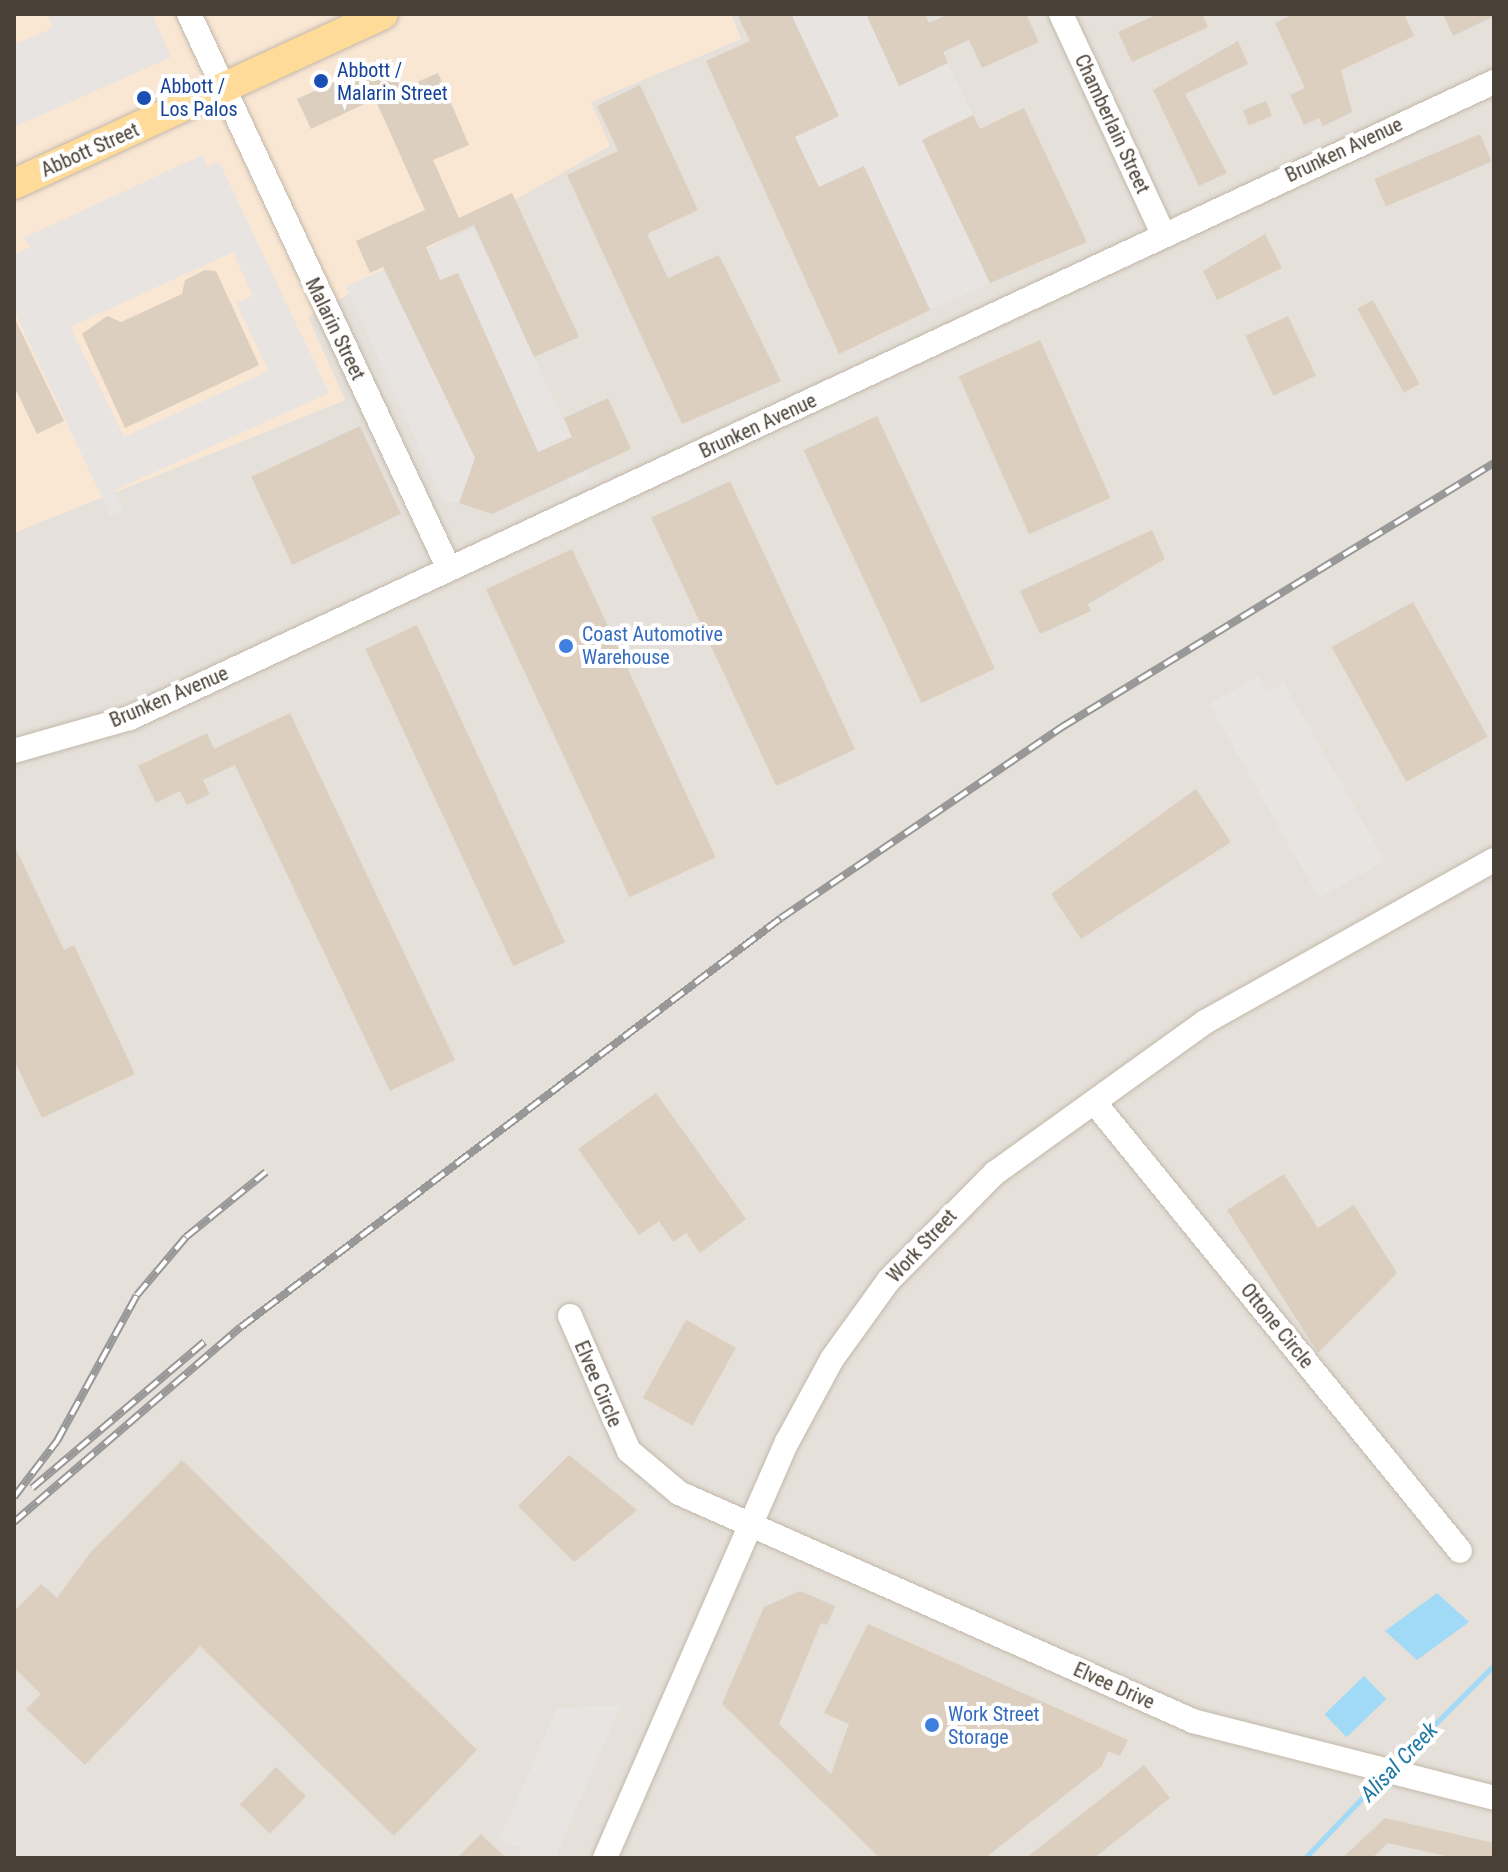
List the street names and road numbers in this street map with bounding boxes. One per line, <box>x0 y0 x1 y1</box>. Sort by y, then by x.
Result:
street label: Chamberlain Street <box>1069 51 1155 197</box>
street label: Brunken Avenue <box>1282 112 1406 188</box>
street label: Abbott Street <box>37 118 143 182</box>
street label: Malarin Street <box>300 274 370 384</box>
street label: Brunken Avenue <box>696 388 820 464</box>
street label: Brunken Avenue <box>106 661 232 733</box>
street label: Work Street <box>882 1204 962 1288</box>
street label: Ottone Circle <box>1235 1279 1319 1373</box>
street label: Elvee Circle <box>569 1337 627 1431</box>
street label: Elvee Drive <box>1070 1658 1158 1714</box>

